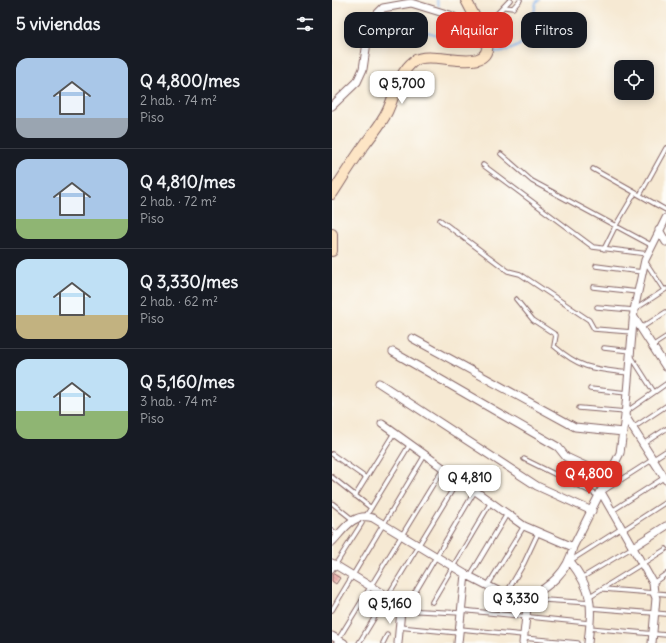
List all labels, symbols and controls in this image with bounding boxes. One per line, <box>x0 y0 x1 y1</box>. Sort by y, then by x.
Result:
chip: Comprar <box>344 12 428 48</box>
chip: Alquilar <box>436 12 513 48</box>
chip: Filtros <box>521 12 587 48</box>
text: 5 viviendas <box>16 13 100 35</box>
icon: filters <box>294 13 316 35</box>
map controls <box>614 60 654 100</box>
button: locate <box>614 60 654 100</box>
text: Q 4,800/mes <box>140 70 240 92</box>
pin: Q 5,700 <box>365 71 439 105</box>
icon: home <box>48 74 96 122</box>
text: Q 5,700 <box>379 75 425 92</box>
text: 2 hab. · 74 m² <box>140 92 217 109</box>
text: Piso <box>140 109 164 126</box>
text: Q 4,810/mes <box>140 171 236 193</box>
icon: home <box>48 175 96 223</box>
text: 2 hab. · 72 m² <box>140 193 217 210</box>
text: Piso <box>140 210 164 227</box>
text: Q 3,330/mes <box>140 271 238 293</box>
icon: home <box>48 275 96 323</box>
text: 2 hab. · 62 m² <box>140 293 218 310</box>
text: Piso <box>140 310 164 327</box>
text: Q 5,160/mes <box>140 371 235 393</box>
icon: home <box>48 375 96 423</box>
text: 3 hab. · 74 m² <box>140 393 217 410</box>
text: Piso <box>140 410 164 427</box>
pin: Q 4,800 <box>552 461 626 495</box>
pin: Q 4,810 <box>433 465 507 499</box>
text: Q 4,800 <box>565 465 613 482</box>
text: Q 4,810 <box>448 469 492 486</box>
pin: Q 3,330 <box>479 586 553 620</box>
text: Q 3,330 <box>493 590 539 607</box>
pin: Q 5,160 <box>353 591 427 625</box>
text: Q 5,160 <box>368 595 412 612</box>

